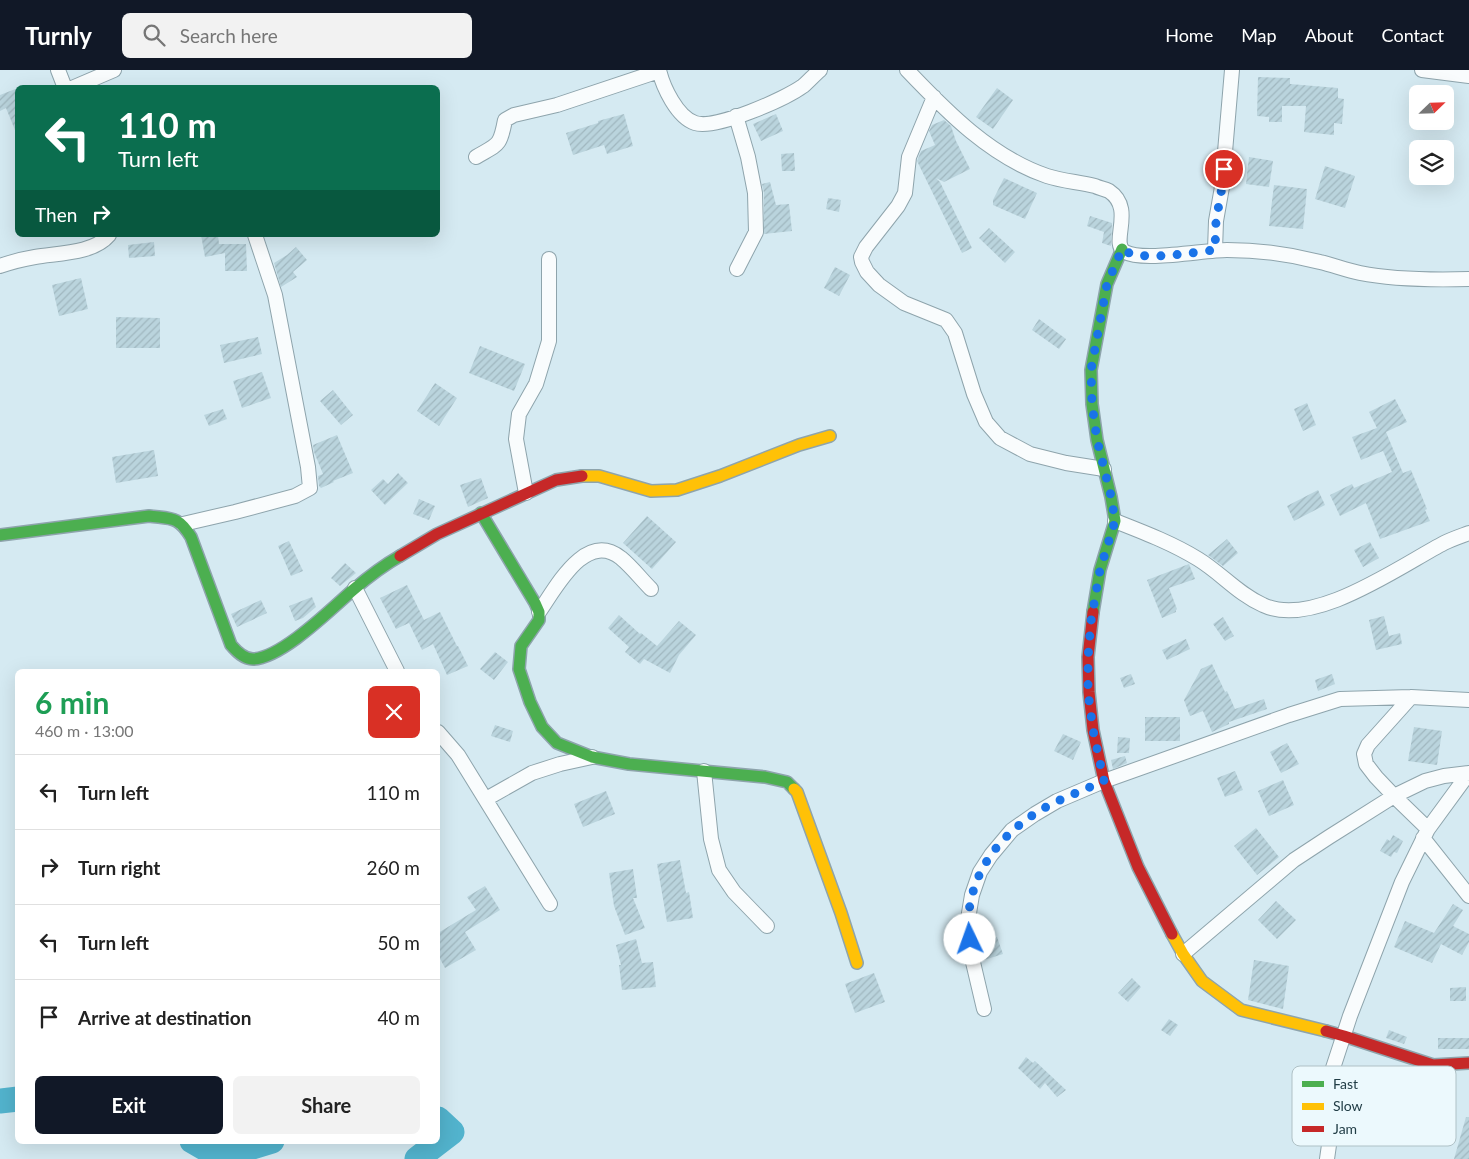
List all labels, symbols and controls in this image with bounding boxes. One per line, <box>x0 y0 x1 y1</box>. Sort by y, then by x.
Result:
search box <box>122 13 472 58</box>
text: Turnly <box>25 21 92 50</box>
icon: search <box>140 21 168 49</box>
text: Search here <box>180 24 278 47</box>
text: Home <box>1165 24 1213 46</box>
text: Map <box>1241 24 1277 46</box>
text: About <box>1305 24 1354 46</box>
text: Contact <box>1382 24 1444 46</box>
north arrow <box>1409 85 1454 130</box>
map controls <box>1409 85 1454 185</box>
text: 110 m <box>118 103 217 145</box>
icon: left <box>35 105 100 170</box>
button: layers <box>1409 140 1454 185</box>
text: Turn left <box>118 145 199 172</box>
pin <box>1203 148 1245 190</box>
icon: arrive <box>1210 155 1238 183</box>
icon: right <box>87 200 115 228</box>
text: Then <box>35 203 77 226</box>
text: 6 min <box>35 684 109 720</box>
button: close <box>368 686 420 738</box>
text: 460 m · 13:00 <box>35 721 134 740</box>
icon: left <box>35 778 63 806</box>
text: Turn left <box>78 781 149 804</box>
text: 110 m <box>366 781 420 804</box>
icon: right <box>35 853 63 881</box>
text: Turn right <box>78 856 160 879</box>
text: 260 m <box>366 856 420 879</box>
position arrow <box>943 912 995 964</box>
icon: left <box>35 928 63 956</box>
text: Turn left <box>78 931 149 954</box>
text: 50 m <box>377 931 420 954</box>
icon: arrive <box>35 1003 63 1031</box>
text: Arrive at destination <box>78 1006 251 1029</box>
text: 40 m <box>377 1006 420 1029</box>
legend <box>1292 1066 1456 1146</box>
text: Fast <box>1333 1075 1358 1092</box>
button: Exit <box>35 1076 223 1134</box>
button: Share <box>233 1076 420 1134</box>
text: Slow <box>1333 1097 1363 1114</box>
text: Jam <box>1333 1120 1357 1137</box>

